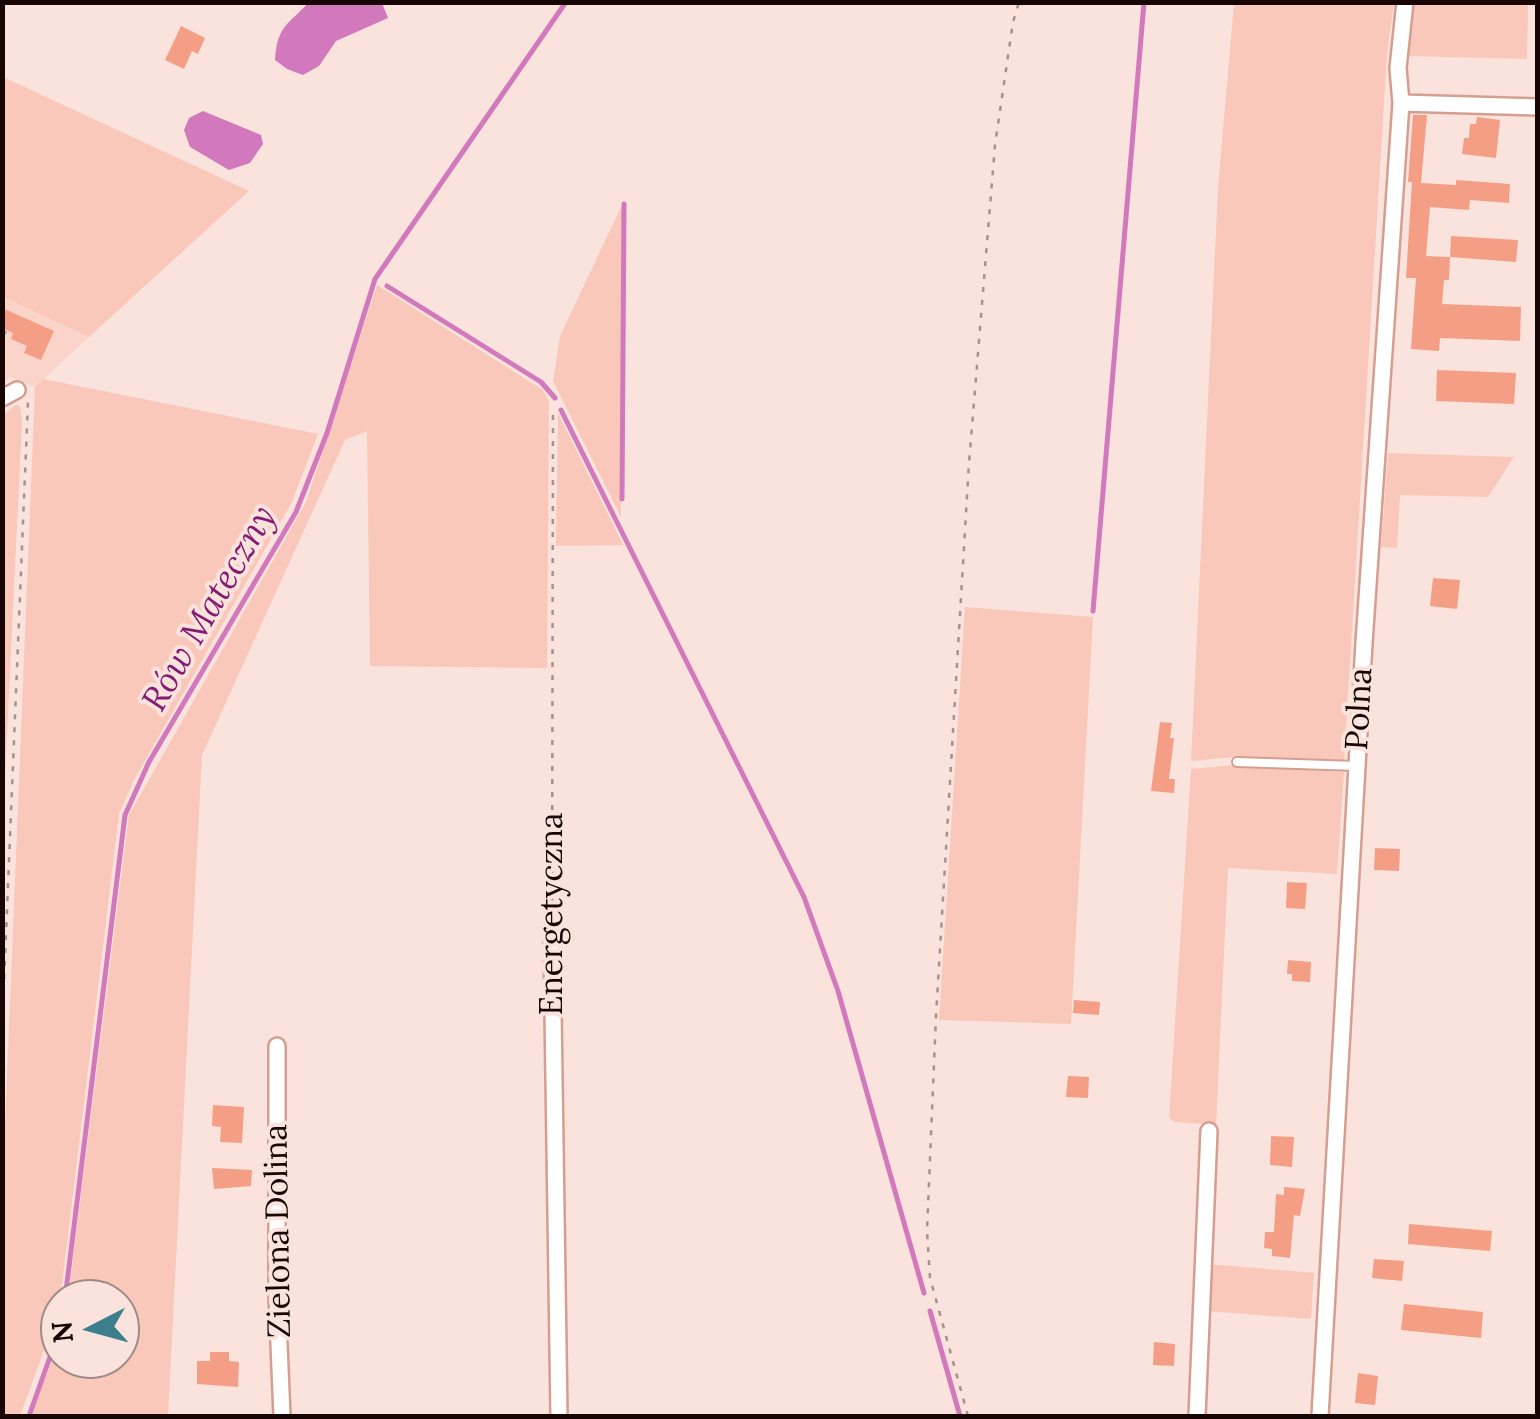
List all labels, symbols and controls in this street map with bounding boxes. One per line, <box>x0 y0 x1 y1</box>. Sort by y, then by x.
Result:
water label: Rów Mateczny <box>134 499 286 719</box>
street label: Polna <box>1339 667 1381 751</box>
street label: Energetyczna <box>534 812 572 1016</box>
street label: Zielona Dolina <box>258 1124 300 1338</box>
north arrow <box>40 1279 140 1379</box>
text: N <box>43 1319 81 1345</box>

